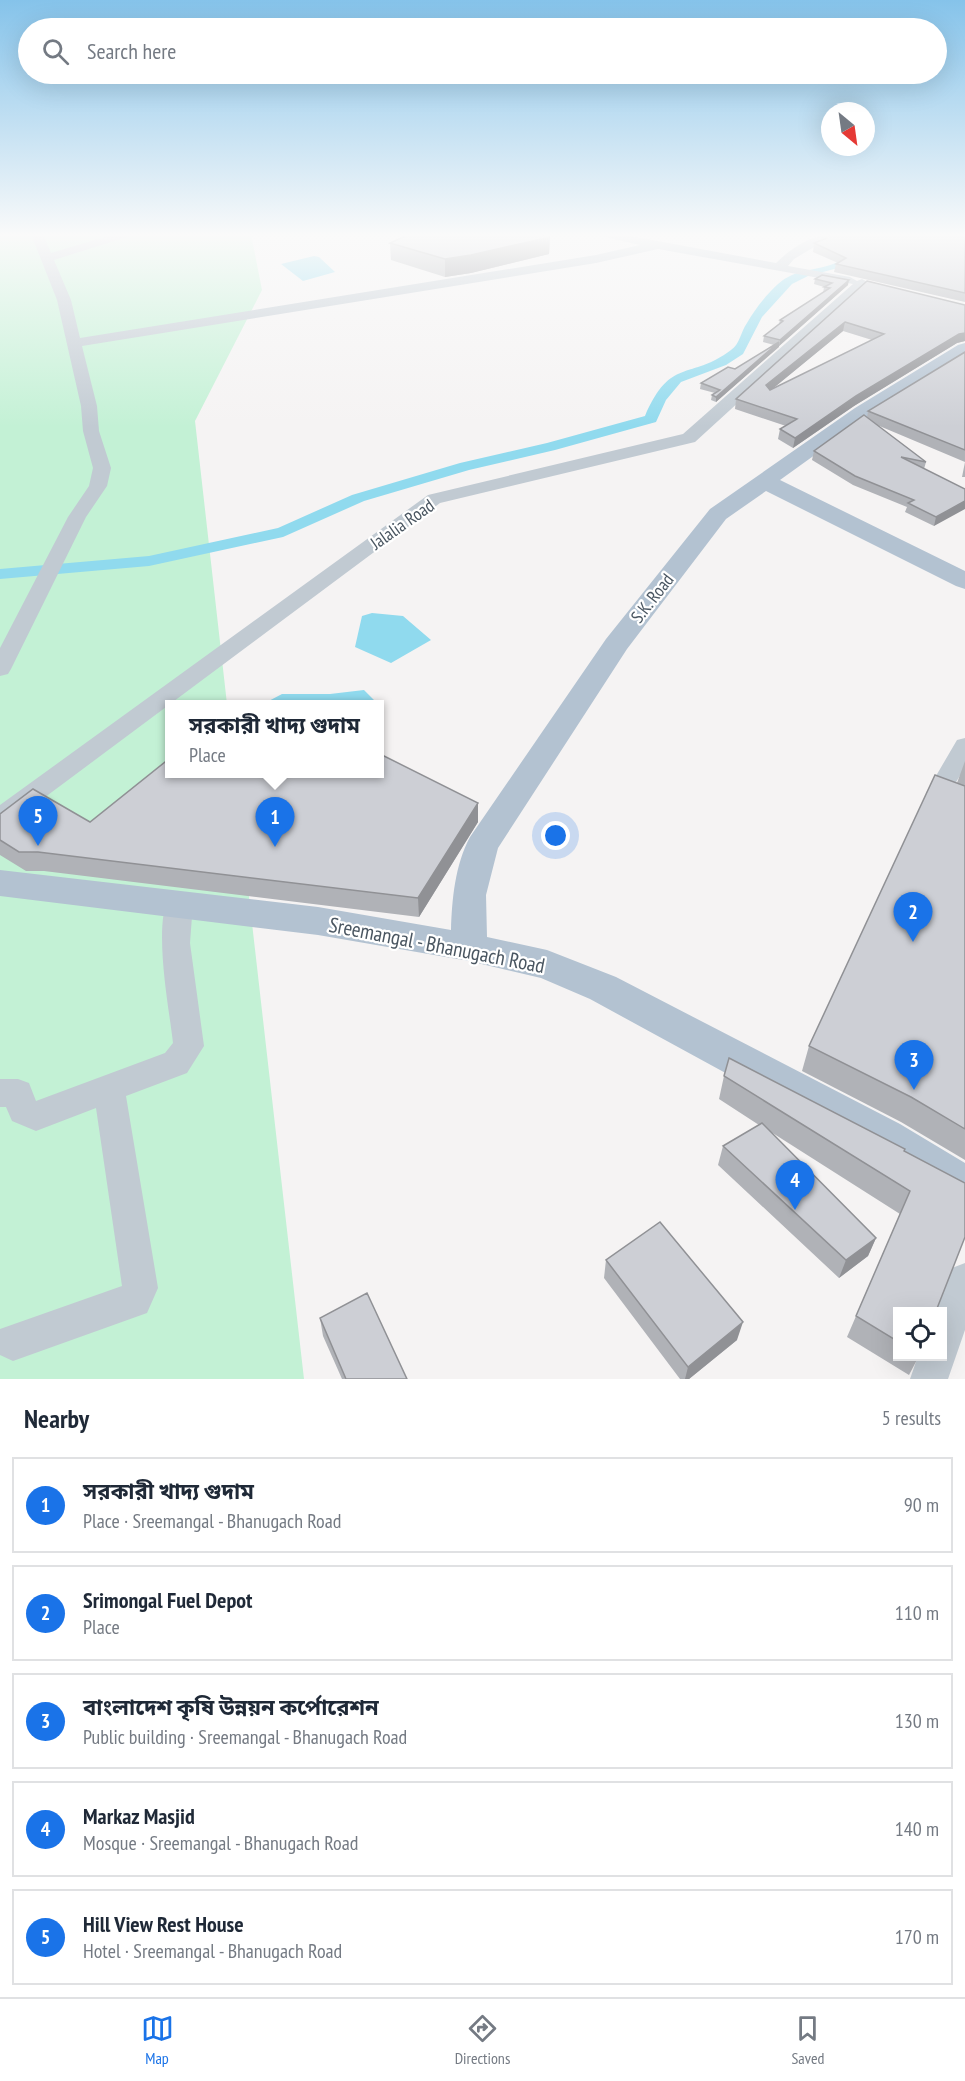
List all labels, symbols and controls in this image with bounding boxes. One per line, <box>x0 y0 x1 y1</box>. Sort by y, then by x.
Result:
search box <box>18 18 947 84</box>
icon: search <box>39 35 72 68</box>
text: Search here <box>87 37 176 65</box>
north arrow <box>821 102 875 156</box>
street label: Jalalia Road <box>365 494 438 555</box>
street label: S.K. Road <box>626 569 678 627</box>
popup <box>165 700 384 778</box>
text: সরকারী খাদ্য গুদাম <box>189 711 360 739</box>
text: Place <box>189 742 226 768</box>
pin: 5 <box>18 796 57 846</box>
pin: 1 <box>256 798 294 847</box>
your location <box>541 821 570 850</box>
pin: 2 <box>894 892 932 942</box>
street label: Sreemangal - Bhanugach Road <box>327 911 547 979</box>
pin: 3 <box>894 1040 934 1090</box>
pin: 4 <box>776 1160 814 1210</box>
map controls <box>893 1307 947 1361</box>
button: locate <box>893 1307 947 1361</box>
text: Nearby <box>24 1402 89 1435</box>
text: 5 results <box>882 1405 941 1431</box>
text: সরকারী খাদ্য গুদাম <box>83 1477 254 1505</box>
text: 1 <box>41 1492 50 1518</box>
text: 90 m <box>904 1492 939 1518</box>
text: Place · Sreemangal - Bhanugach Road <box>83 1508 341 1534</box>
text: Srimongal Fuel Depot <box>83 1586 253 1614</box>
text: 2 <box>41 1600 50 1626</box>
text: 110 m <box>895 1600 939 1626</box>
text: Place <box>83 1614 120 1640</box>
text: বাংলাদেশ কৃষি উন্নয়ন কর্পোরেশন <box>83 1693 379 1721</box>
text: 3 <box>41 1708 50 1734</box>
text: 130 m <box>895 1708 939 1734</box>
text: Public building · Sreemangal - Bhanugach Road <box>83 1724 407 1750</box>
text: Markaz Masjid <box>83 1802 195 1830</box>
text: 4 <box>41 1816 50 1842</box>
text: 140 m <box>895 1816 939 1842</box>
text: Mosque · Sreemangal - Bhanugach Road <box>83 1830 358 1856</box>
text: Hill View Rest House <box>83 1910 244 1938</box>
text: 5 <box>41 1924 50 1950</box>
text: 170 m <box>895 1924 939 1950</box>
text: Hotel · Sreemangal - Bhanugach Road <box>83 1938 342 1964</box>
tab: Map <box>141 2012 174 2068</box>
tab: Directions <box>455 2012 510 2068</box>
tab: Saved <box>791 2012 824 2068</box>

